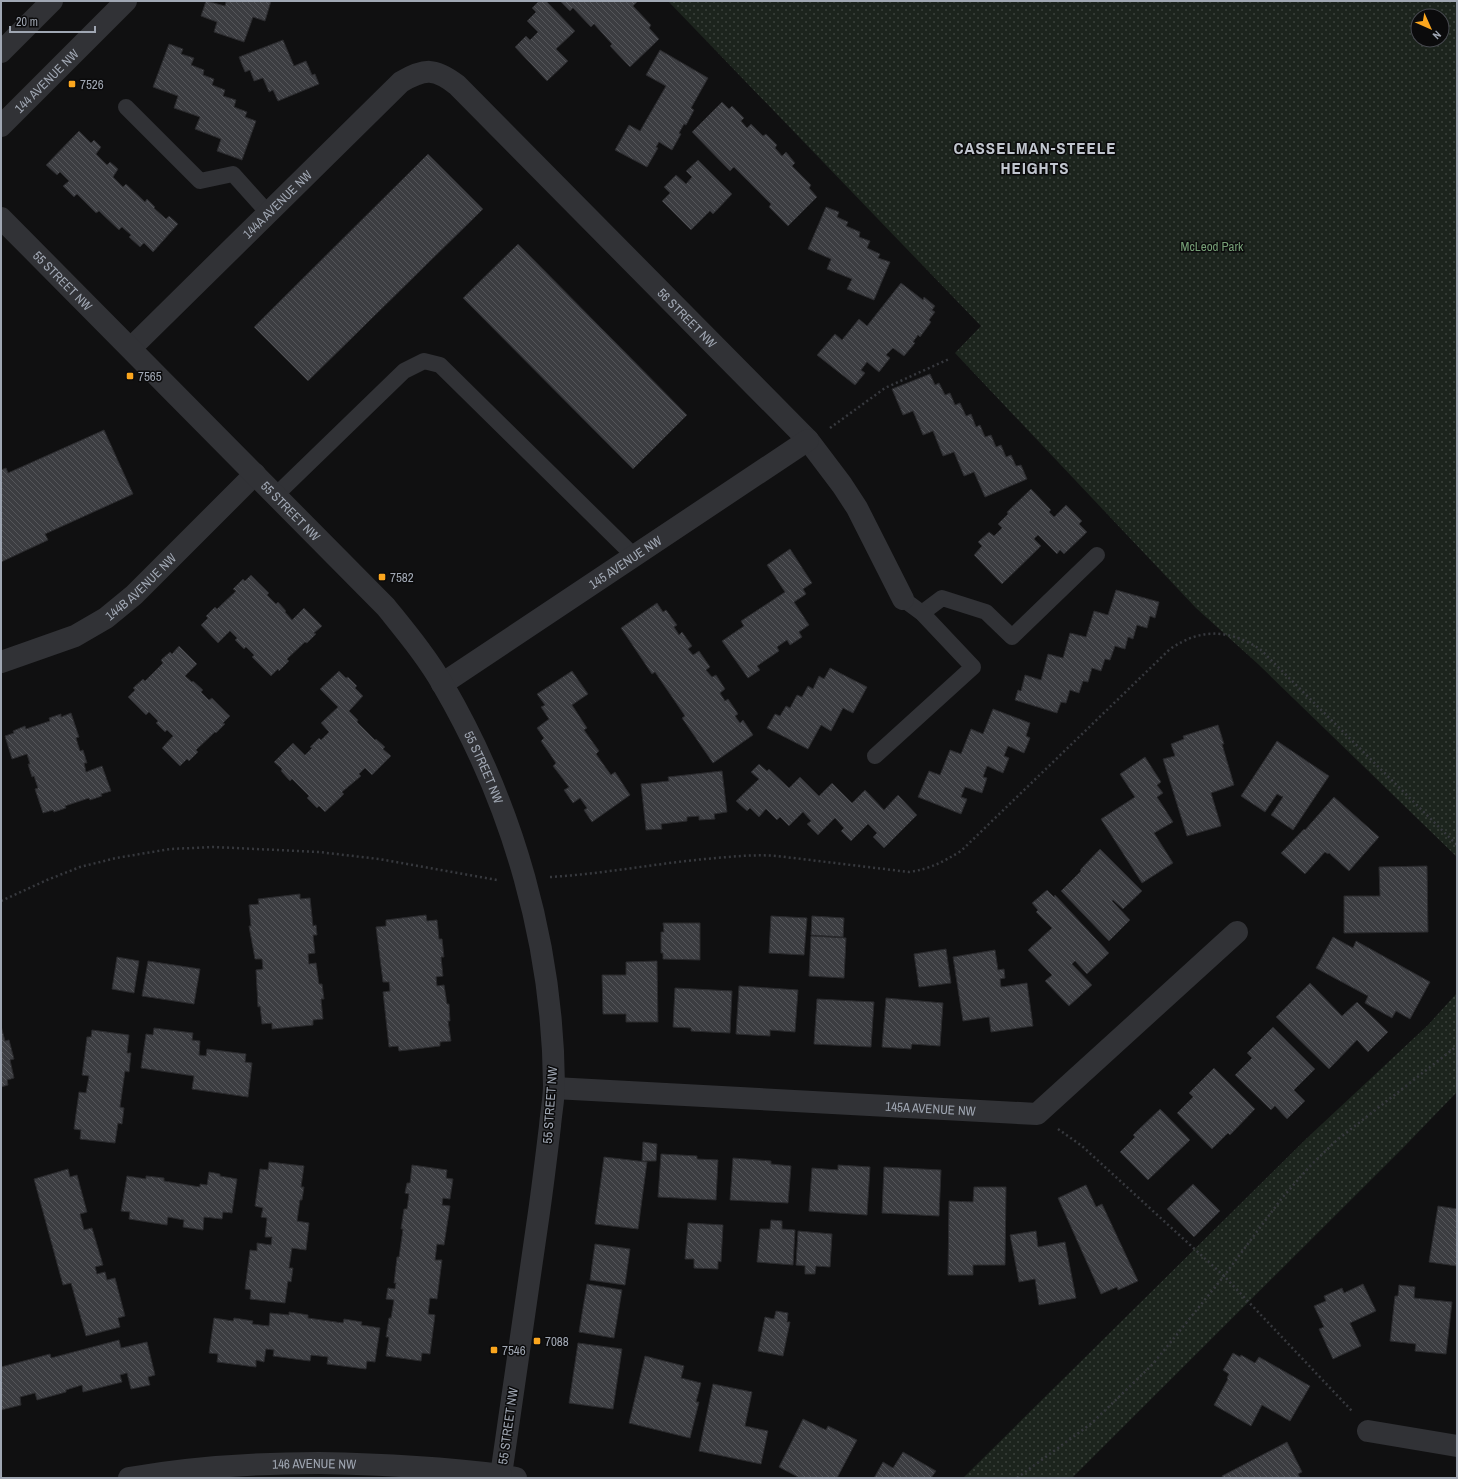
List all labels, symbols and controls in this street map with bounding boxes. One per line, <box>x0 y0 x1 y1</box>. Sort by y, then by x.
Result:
scale bar <box>10 8 95 34</box>
north arrow <box>1410 8 1450 48</box>
text: 20 m <box>16 14 38 30</box>
text: N <box>1430 28 1444 42</box>
street label: 144 AVENUE NW <box>11 45 82 116</box>
place label: 7526 <box>80 76 104 93</box>
marker: 7526 <box>67 79 77 89</box>
district label: CASSELMAN-STEELE HEIGHTS <box>953 136 1117 179</box>
street label: 144A AVENUE NW <box>239 166 315 242</box>
park label: McLeod Park <box>1181 238 1244 255</box>
street label: 55 STREET NW <box>30 247 96 314</box>
street label: 56 STREET NW <box>654 284 720 351</box>
place label: 7565 <box>138 368 162 385</box>
marker: 7565 <box>125 371 135 381</box>
street label: 55 STREET NW <box>258 477 324 544</box>
street label: 145 AVENUE NW <box>585 532 665 592</box>
street label: 144B AVENUE NW <box>101 549 180 624</box>
place label: 7582 <box>390 569 414 586</box>
marker: 7582 <box>377 572 387 582</box>
street label: 55 STREET NW <box>461 728 507 806</box>
street label: 55 STREET NW <box>539 1066 561 1144</box>
street label: 145A AVENUE NW <box>885 1097 976 1119</box>
place label: 7088 <box>545 1333 569 1350</box>
marker: 7088 <box>532 1336 542 1346</box>
place label: 7546 <box>502 1342 526 1359</box>
marker: 7546 <box>489 1345 499 1355</box>
street label: 55 STREET NW <box>494 1386 522 1466</box>
street label: 146 AVENUE NW <box>272 1454 356 1472</box>

